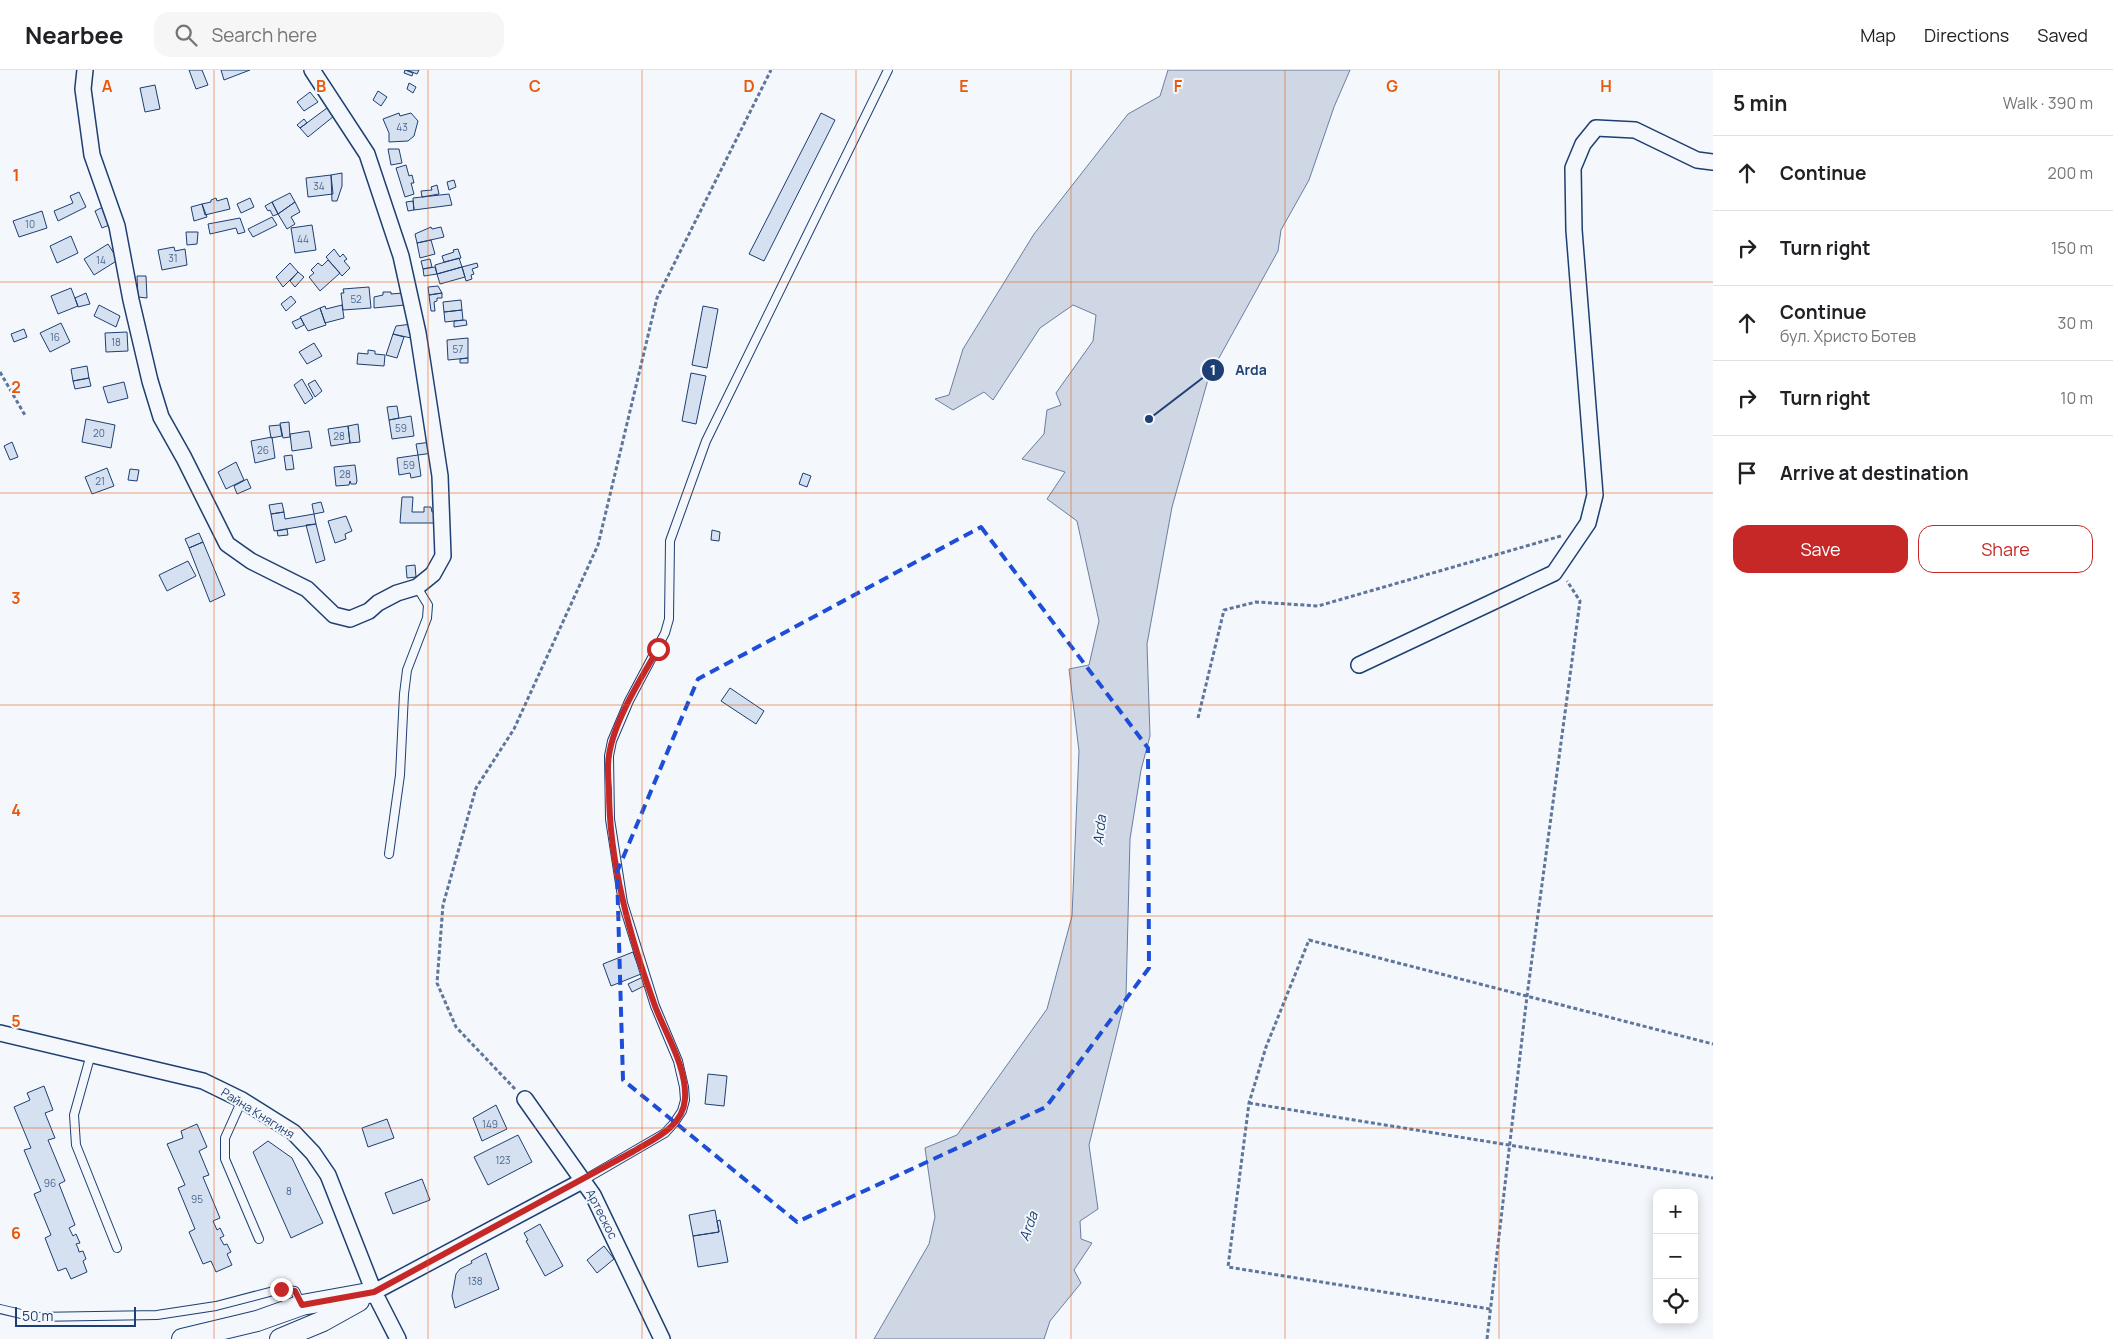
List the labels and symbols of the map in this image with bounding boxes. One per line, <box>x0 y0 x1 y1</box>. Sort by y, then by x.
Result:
text: A <box>102 75 113 97</box>
text: B <box>316 75 326 97</box>
text: C <box>529 75 541 97</box>
text: D <box>743 75 755 97</box>
text: E <box>959 75 969 97</box>
text: F <box>1174 75 1183 97</box>
text: G <box>1386 75 1398 97</box>
text: H <box>1600 75 1612 97</box>
house number: 43 <box>396 120 408 134</box>
text: 1 <box>12 164 20 186</box>
house number: 34 <box>313 179 325 193</box>
house number: 10 <box>25 217 35 231</box>
house number: 44 <box>297 232 309 246</box>
house number: 31 <box>168 251 178 265</box>
house number: 14 <box>96 253 106 267</box>
house number: 52 <box>350 292 362 306</box>
house number: 16 <box>50 330 60 344</box>
house number: 18 <box>111 335 121 349</box>
house number: 57 <box>453 342 463 356</box>
callout: Arda <box>1200 355 1277 384</box>
text: 1 <box>1210 359 1216 380</box>
text: Arda <box>1235 360 1267 379</box>
text: 2 <box>11 376 21 398</box>
house number: 59 <box>395 421 407 435</box>
house number: 20 <box>93 426 105 440</box>
house number: 28 <box>333 429 345 443</box>
house number: 26 <box>257 443 269 457</box>
house number: 59 <box>403 458 415 472</box>
house number: 28 <box>339 467 351 481</box>
house number: 21 <box>95 474 105 488</box>
text: 3 <box>11 587 21 609</box>
route start <box>647 638 670 661</box>
text: 4 <box>11 799 21 821</box>
water label: Arda <box>1088 813 1110 846</box>
text: 5 <box>11 1010 21 1032</box>
street label: Райна Княгиня <box>218 1084 298 1142</box>
house number: 149 <box>482 1117 498 1131</box>
house number: 123 <box>495 1153 511 1167</box>
house number: 96 <box>44 1176 56 1190</box>
house number: 8 <box>286 1184 292 1198</box>
street label: Артескос <box>582 1186 622 1242</box>
house number: 95 <box>191 1192 203 1206</box>
water label: Arda <box>1014 1208 1042 1243</box>
text: 6 <box>11 1222 21 1244</box>
house number: 138 <box>467 1274 483 1288</box>
route end <box>270 1278 293 1301</box>
scale bar <box>15 1304 136 1327</box>

